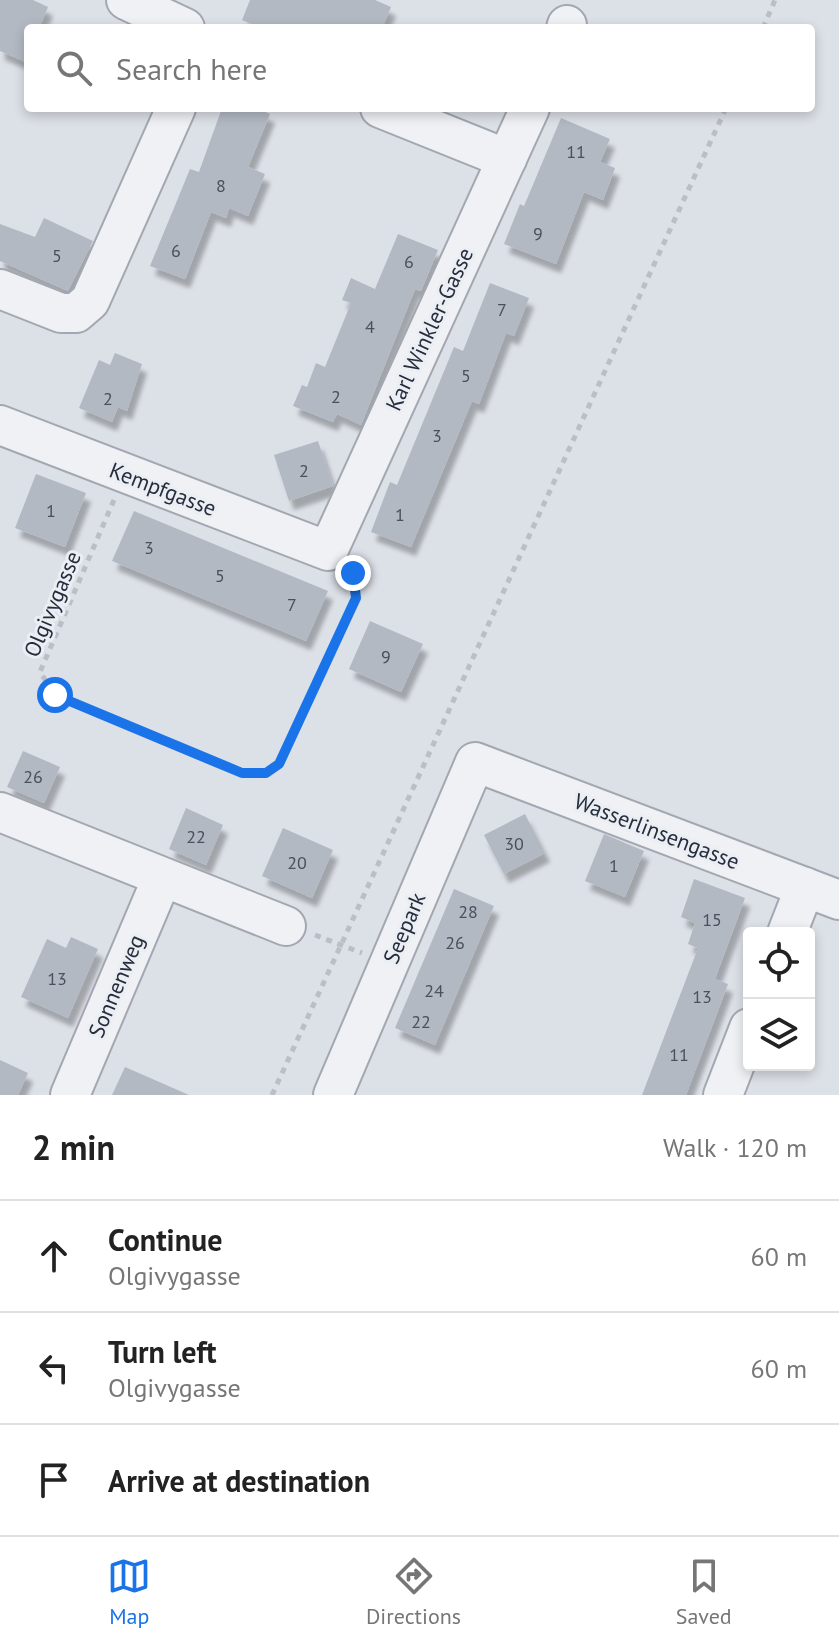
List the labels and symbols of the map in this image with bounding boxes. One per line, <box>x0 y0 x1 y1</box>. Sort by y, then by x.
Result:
house number: 11 <box>566 140 586 163</box>
house number: 8 <box>216 174 226 197</box>
house number: 9 <box>533 222 543 245</box>
house number: 6 <box>171 239 181 262</box>
street label: Karl Winkler-Gasse <box>379 243 479 415</box>
house number: 5 <box>52 244 62 267</box>
house number: 6 <box>404 250 414 273</box>
house number: 7 <box>497 298 507 321</box>
house number: 4 <box>365 315 375 338</box>
house number: 5 <box>461 364 471 387</box>
house number: 2 <box>331 385 341 408</box>
house number: 2 <box>103 387 113 410</box>
house number: 3 <box>432 424 442 447</box>
street label: Kempfgasse <box>106 456 220 522</box>
house number: 2 <box>299 459 309 482</box>
house number: 1 <box>46 499 56 522</box>
house number: 1 <box>395 503 405 526</box>
house number: 3 <box>144 536 154 559</box>
street label: Olgivygasse <box>17 547 87 661</box>
route end <box>335 555 371 591</box>
house number: 5 <box>215 564 225 587</box>
house number: 7 <box>287 593 297 616</box>
house number: 9 <box>381 645 391 668</box>
route start <box>37 677 73 713</box>
house number: 26 <box>23 765 43 788</box>
street label: Wasserlinsengasse <box>570 787 744 875</box>
house number: 22 <box>186 825 206 848</box>
house number: 30 <box>504 832 524 855</box>
house number: 20 <box>287 851 307 874</box>
house number: 1 <box>609 854 619 877</box>
street label: Seepark <box>377 888 432 968</box>
house number: 28 <box>458 900 478 923</box>
house number: 15 <box>702 908 722 931</box>
street label: Sonnenweg <box>82 930 150 1042</box>
house number: 26 <box>445 931 465 954</box>
house number: 13 <box>47 967 67 990</box>
house number: 24 <box>424 979 444 1002</box>
house number: 13 <box>692 985 712 1008</box>
house number: 22 <box>411 1010 431 1033</box>
house number: 11 <box>669 1043 689 1066</box>

